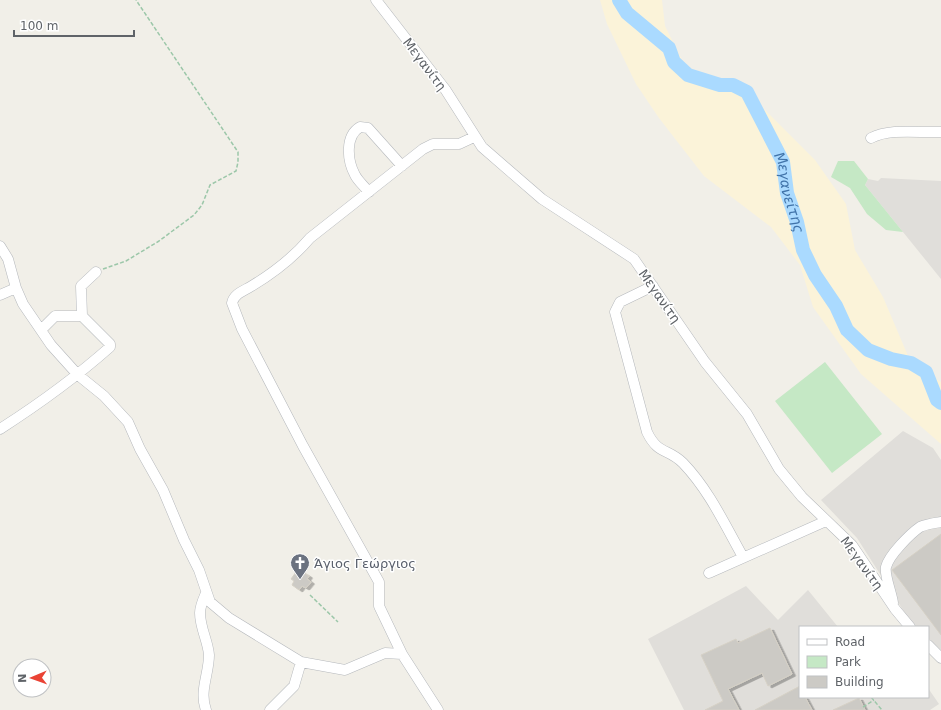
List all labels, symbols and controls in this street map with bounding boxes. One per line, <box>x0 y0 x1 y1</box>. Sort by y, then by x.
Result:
scale bar <box>14 12 134 38</box>
text: 100 m <box>20 19 58 33</box>
street label: Μεγανίτη <box>400 35 449 94</box>
water label: Μεγανείτης <box>771 149 807 234</box>
street label: Μεγανίτη <box>636 266 684 326</box>
street label: Μεγανίτη <box>837 534 886 593</box>
church icon: Άγιος Γεώργιος <box>289 552 311 580</box>
place label: Άγιος Γεώργιος <box>314 556 416 571</box>
legend <box>799 626 929 698</box>
text: Road <box>835 635 865 649</box>
text: Park <box>835 655 861 669</box>
north arrow <box>12 658 52 698</box>
text: N <box>16 673 29 683</box>
text: Building <box>835 675 884 689</box>

